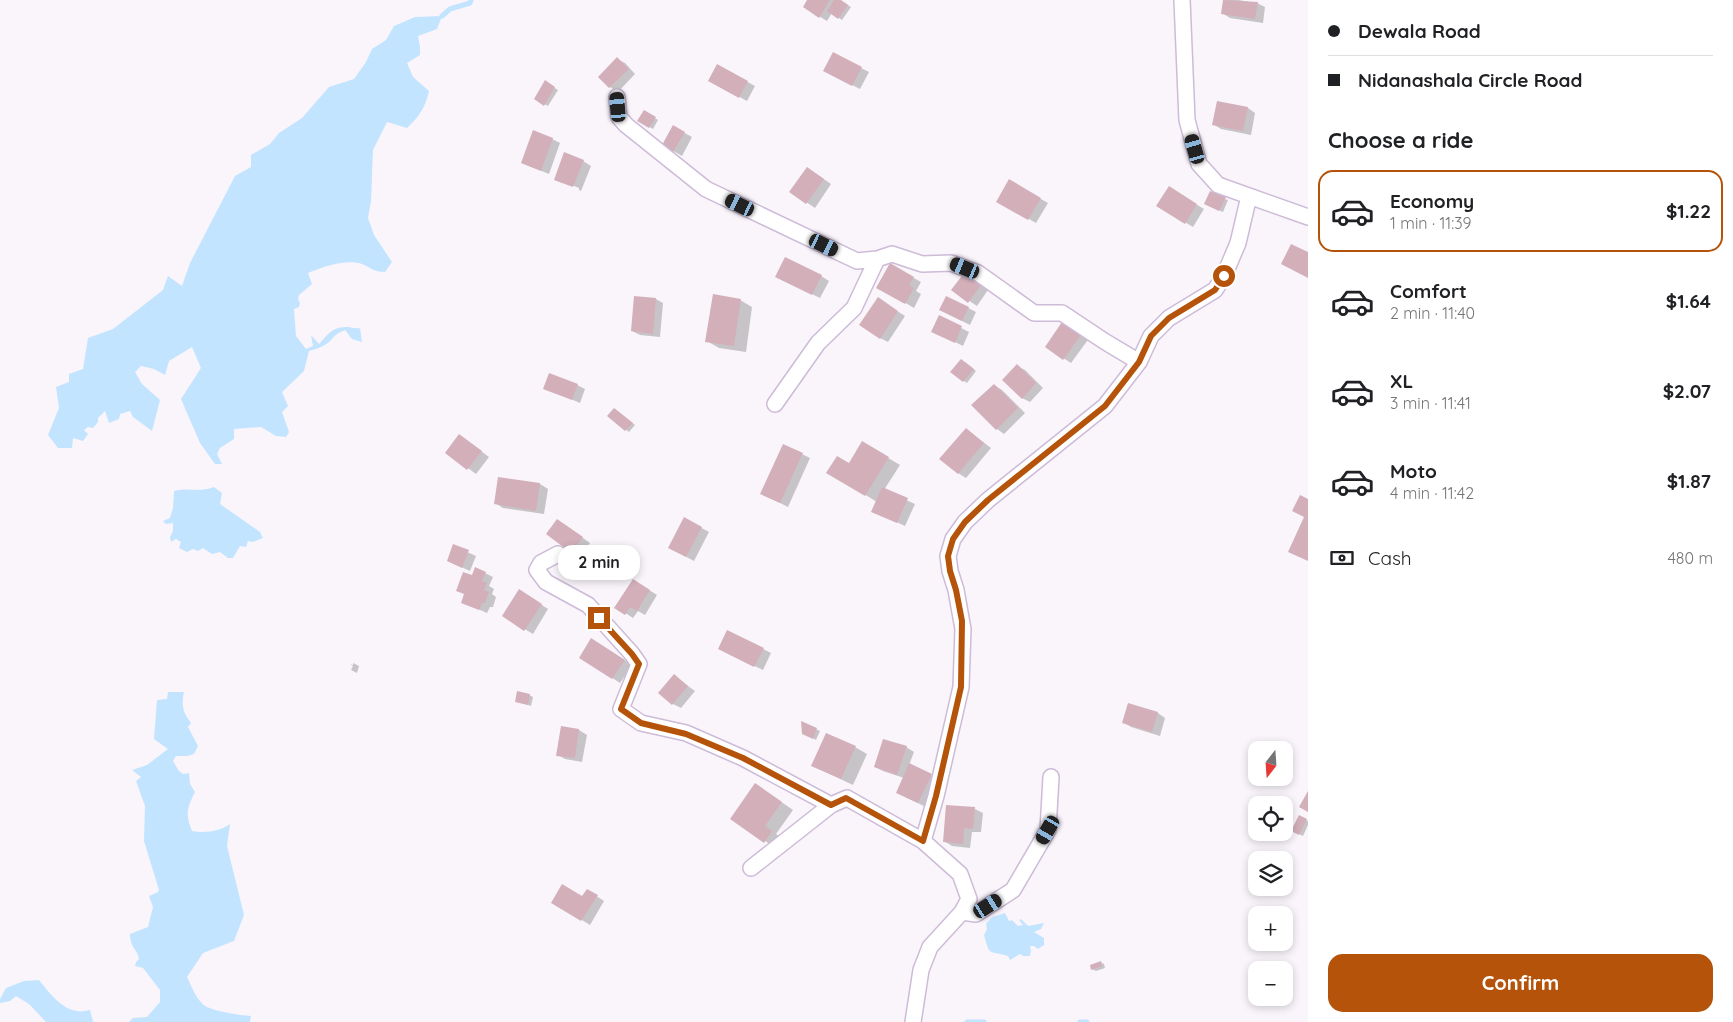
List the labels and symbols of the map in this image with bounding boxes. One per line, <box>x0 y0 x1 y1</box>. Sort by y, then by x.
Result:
car <box>609 91 626 123</box>
car <box>1183 133 1206 165</box>
car <box>723 192 756 218</box>
car <box>807 232 840 258</box>
car <box>948 255 981 281</box>
route start <box>1213 265 1235 287</box>
callout: 2 min <box>558 546 640 580</box>
route end <box>588 607 610 629</box>
north arrow <box>1248 741 1292 786</box>
car <box>1034 813 1061 847</box>
car <box>971 892 1004 920</box>

